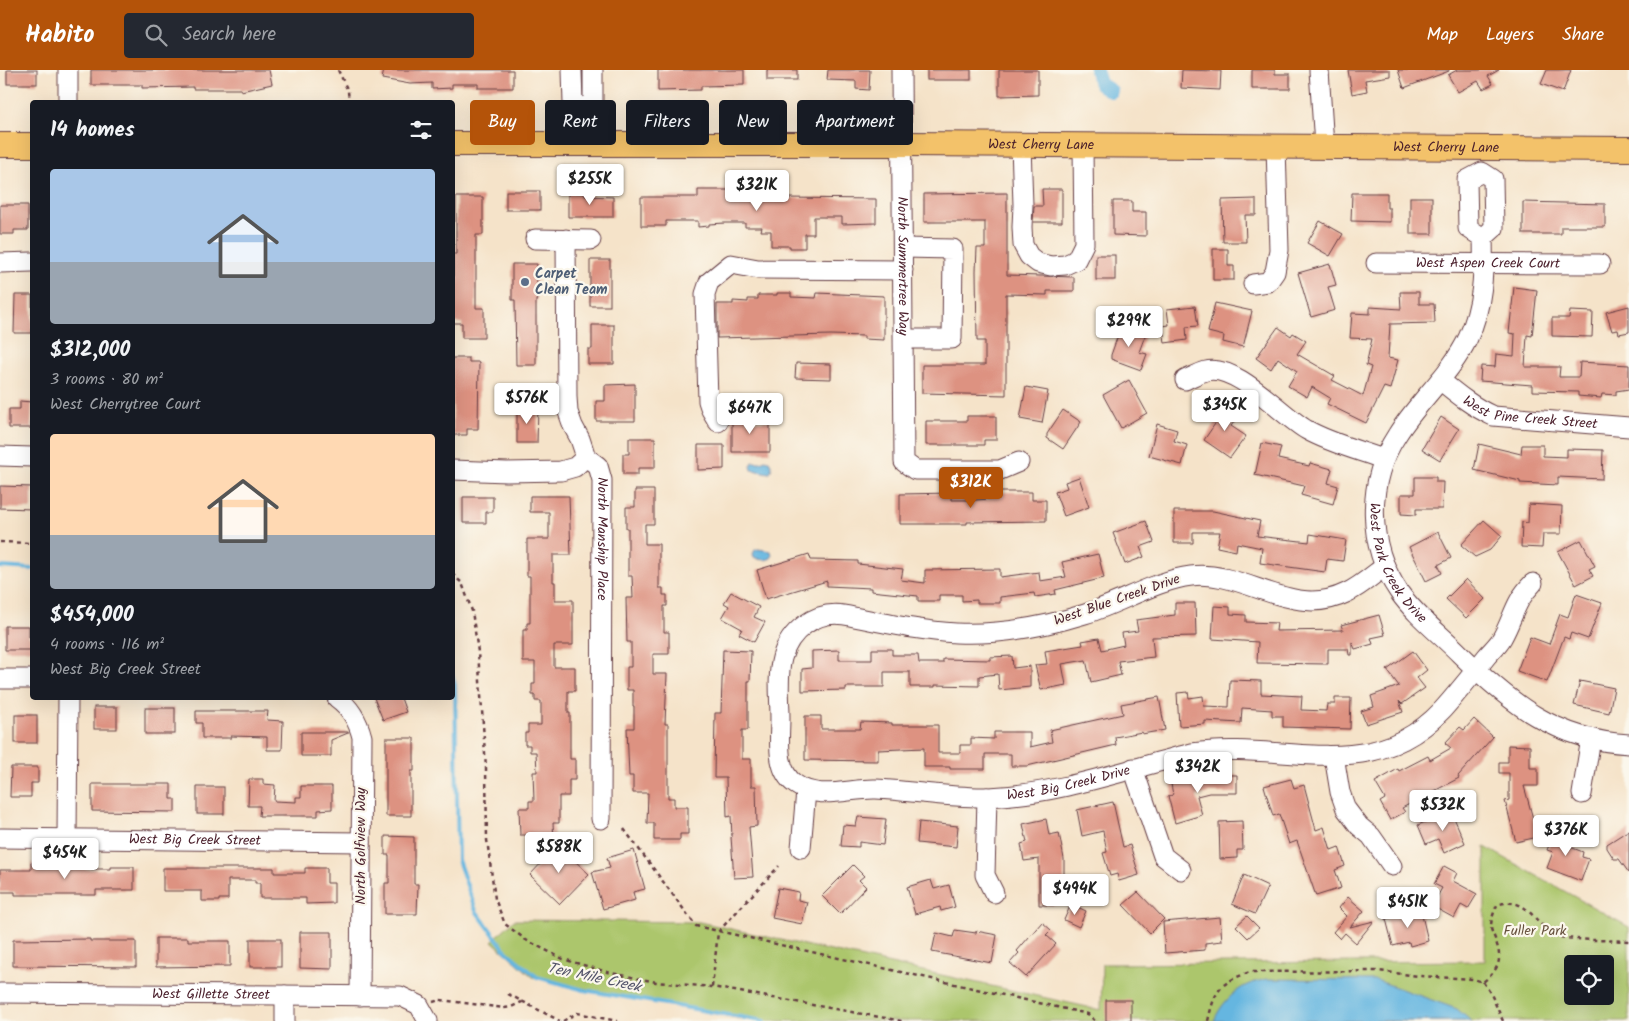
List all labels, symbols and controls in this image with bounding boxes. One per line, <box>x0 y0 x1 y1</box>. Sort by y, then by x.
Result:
search box <box>124 13 474 58</box>
text: Habito <box>25 16 94 55</box>
text: Search here <box>182 20 276 50</box>
icon: search <box>142 21 170 49</box>
text: Map <box>1427 21 1458 50</box>
text: Layers <box>1486 21 1534 50</box>
text: Share <box>1562 21 1604 50</box>
chip: Buy <box>470 100 535 145</box>
chip: Rent <box>545 100 616 145</box>
chip: Filters <box>626 100 709 145</box>
chip: New <box>719 100 787 145</box>
chip: Apartment <box>797 100 913 145</box>
text: 14 homes <box>50 114 135 147</box>
icon: filters <box>407 116 435 144</box>
street label: West Cherry Lane <box>988 134 1095 156</box>
street label: West Cherry Lane <box>1393 136 1500 159</box>
pin: $255K <box>555 164 625 206</box>
text: $255K <box>568 167 612 192</box>
pin: $321K <box>722 170 792 212</box>
text: $321K <box>736 173 778 198</box>
street label: North Summertree Way <box>891 196 914 336</box>
icon: home <box>198 201 288 291</box>
street label: West Aspen Creek Court <box>1416 252 1561 275</box>
place label: Carpet Clean Team <box>535 263 608 301</box>
marker: Carpet Clean Team <box>519 276 531 288</box>
pin: $299K <box>1094 306 1164 348</box>
text: $299K <box>1107 309 1151 334</box>
text: $312,000 <box>50 334 130 367</box>
text: 3 rooms · 80 m² <box>50 367 163 392</box>
pin: $576K <box>492 382 562 425</box>
text: $576K <box>505 386 549 411</box>
pin: $345K <box>1190 390 1260 432</box>
street label: West Pine Creek Street <box>1458 390 1599 435</box>
text: West Cherrytree Court <box>50 392 201 417</box>
pin: $647K <box>715 392 785 435</box>
text: $345K <box>1203 393 1247 418</box>
text: $647K <box>728 396 772 421</box>
icon: home <box>198 466 288 556</box>
pin: $312K <box>936 466 1006 509</box>
text: $312K <box>950 470 992 495</box>
street label: North Manship Place <box>591 477 613 601</box>
street label: West Park Creek Drive <box>1363 503 1433 629</box>
street label: West Blue Creek Drive <box>1051 568 1184 632</box>
text: $454,000 <box>50 599 134 632</box>
text: 4 rooms · 116 m² <box>50 632 164 657</box>
text: West Big Creek Street <box>50 657 201 682</box>
pin: $342K <box>1163 752 1233 794</box>
text: $342K <box>1175 755 1221 780</box>
street label: West Big Creek Drive <box>1006 759 1133 807</box>
street label: North Golfview Way <box>350 787 372 905</box>
pin: $532K <box>1408 790 1478 832</box>
text: $532K <box>1420 793 1466 818</box>
pin: $376K <box>1531 814 1601 857</box>
text: $376K <box>1544 818 1588 843</box>
street label: West Big Creek Street <box>129 828 262 852</box>
pin: $588K <box>524 832 594 874</box>
text: $588K <box>536 835 582 860</box>
pin: $454K <box>30 838 100 880</box>
text: $454K <box>43 841 87 866</box>
pin: $494K <box>1040 874 1110 916</box>
text: $494K <box>1053 877 1097 902</box>
pin: $451K <box>1373 886 1443 929</box>
text: $451K <box>1388 890 1428 915</box>
park label: Fuller Park <box>1504 920 1567 942</box>
map controls <box>1564 955 1614 1005</box>
button: locate <box>1564 955 1614 1005</box>
water label: Ten Mile Creek <box>545 956 645 1000</box>
street label: West Gillette Street <box>152 983 271 1006</box>

